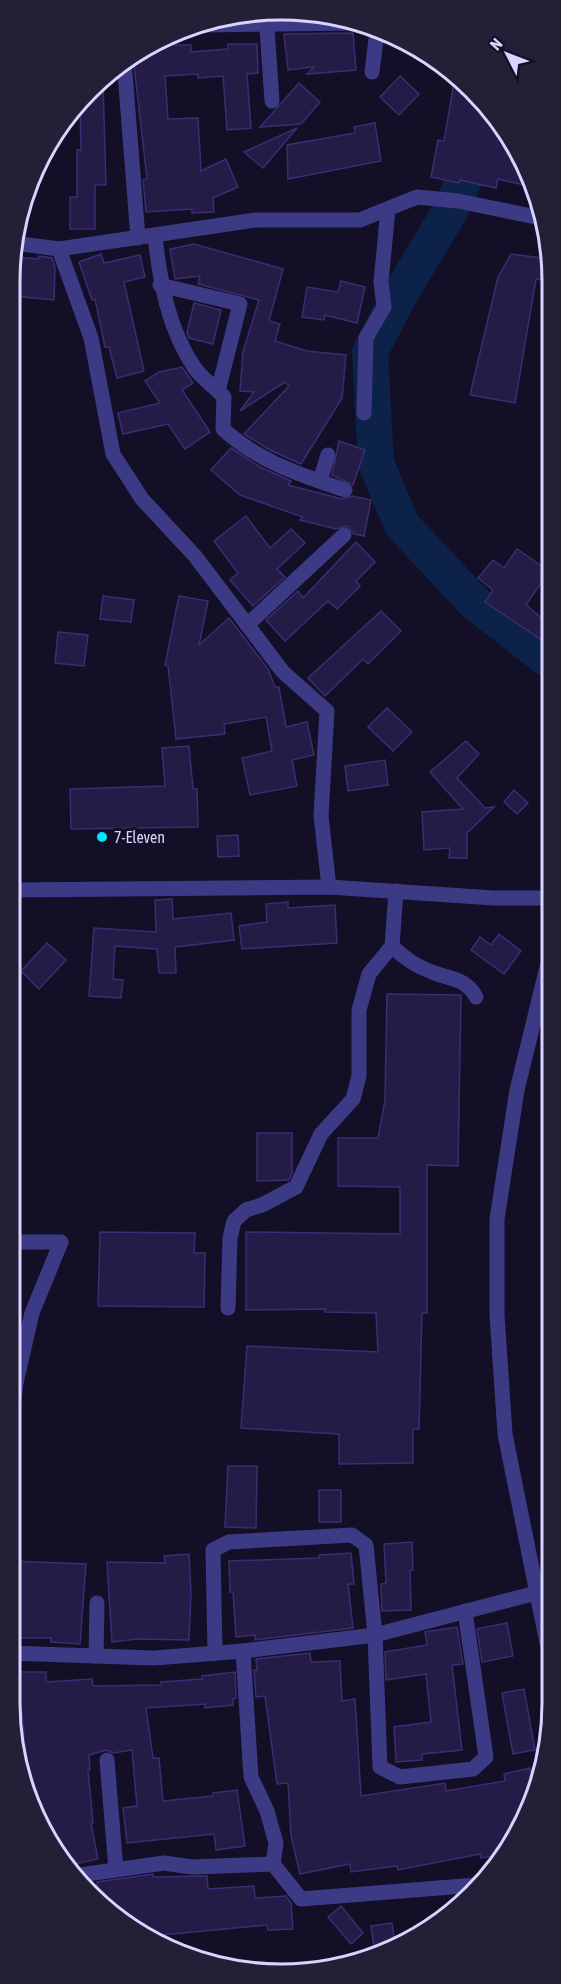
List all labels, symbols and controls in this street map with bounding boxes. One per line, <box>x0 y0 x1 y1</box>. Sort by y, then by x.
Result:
north arrow <box>477 24 537 84</box>
text: N <box>486 34 506 53</box>
place label: 7-Eleven <box>114 828 165 846</box>
marker: 7-Eleven <box>95 830 109 844</box>

